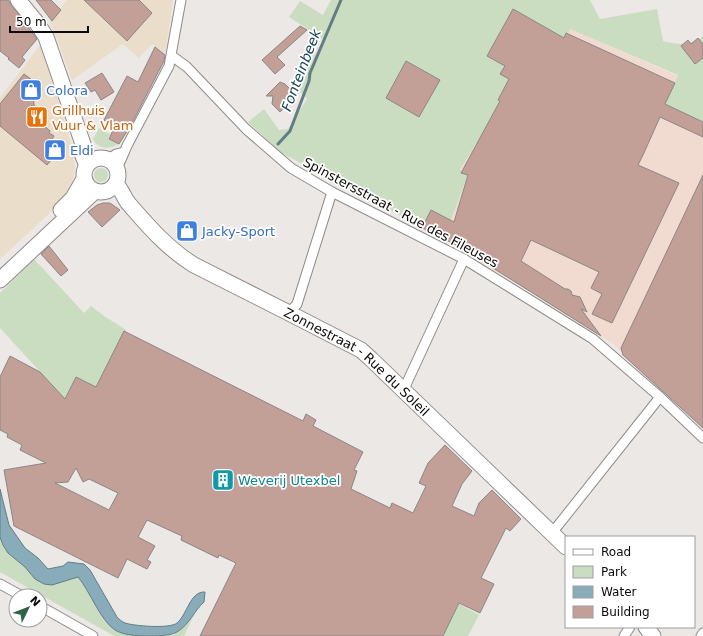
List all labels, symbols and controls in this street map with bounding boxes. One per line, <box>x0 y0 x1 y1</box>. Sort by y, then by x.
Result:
scale bar <box>10 8 88 34</box>
text: 50 m <box>16 15 47 29</box>
water label: Fonteinbeek <box>278 26 324 113</box>
shop icon: Colora <box>18 77 44 103</box>
place label: Colora <box>46 83 88 98</box>
place label: Grillhuis Vuur & Vlam <box>52 103 133 133</box>
restaurant icon: Grillhuis Vuur & Vlam <box>24 104 50 130</box>
shop icon: Eldi <box>42 137 68 163</box>
place label: Eldi <box>70 143 94 158</box>
street label: Spinstersstraat - Rue des Fileuses <box>301 154 501 271</box>
shop icon: Jacky-Sport <box>174 218 200 244</box>
place label: Jacky-Sport <box>201 224 275 239</box>
street label: Zonnestraat - Rue du Soleil <box>281 305 432 419</box>
building icon: Weverij Utexbel <box>210 467 236 493</box>
place label: Weverij Utexbel <box>238 473 340 488</box>
legend <box>565 536 695 628</box>
text: Road <box>601 545 631 559</box>
text: Park <box>601 565 627 579</box>
text: Water <box>601 585 637 599</box>
north arrow <box>8 588 48 628</box>
text: N <box>27 594 43 609</box>
text: Building <box>601 605 650 619</box>

